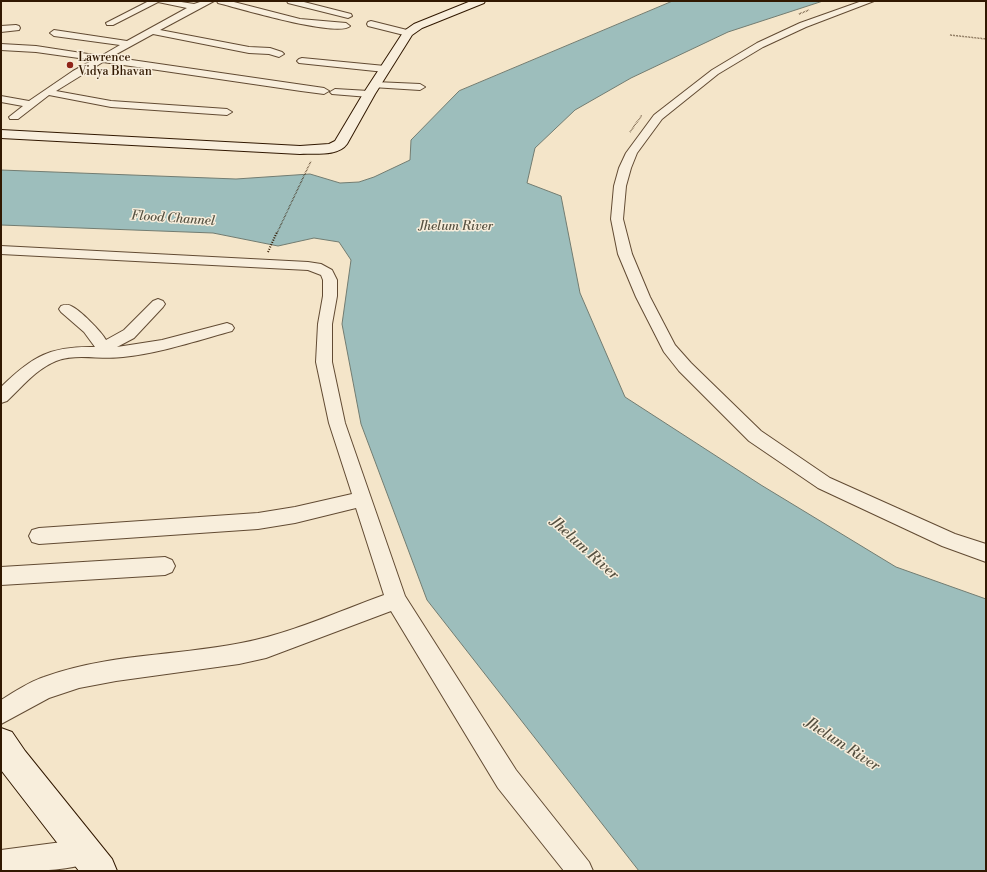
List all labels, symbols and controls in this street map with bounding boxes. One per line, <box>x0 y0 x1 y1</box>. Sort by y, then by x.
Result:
place label: Lawrence Vidya Bhavan <box>78 51 152 79</box>
marker: Lawrence Vidya Bhavan <box>65 60 75 70</box>
water label: Flood Channel <box>130 208 216 230</box>
water label: Jhelum River <box>419 219 493 235</box>
water label: Jhelum River <box>546 514 622 584</box>
water label: Jhelum River <box>801 714 883 776</box>

